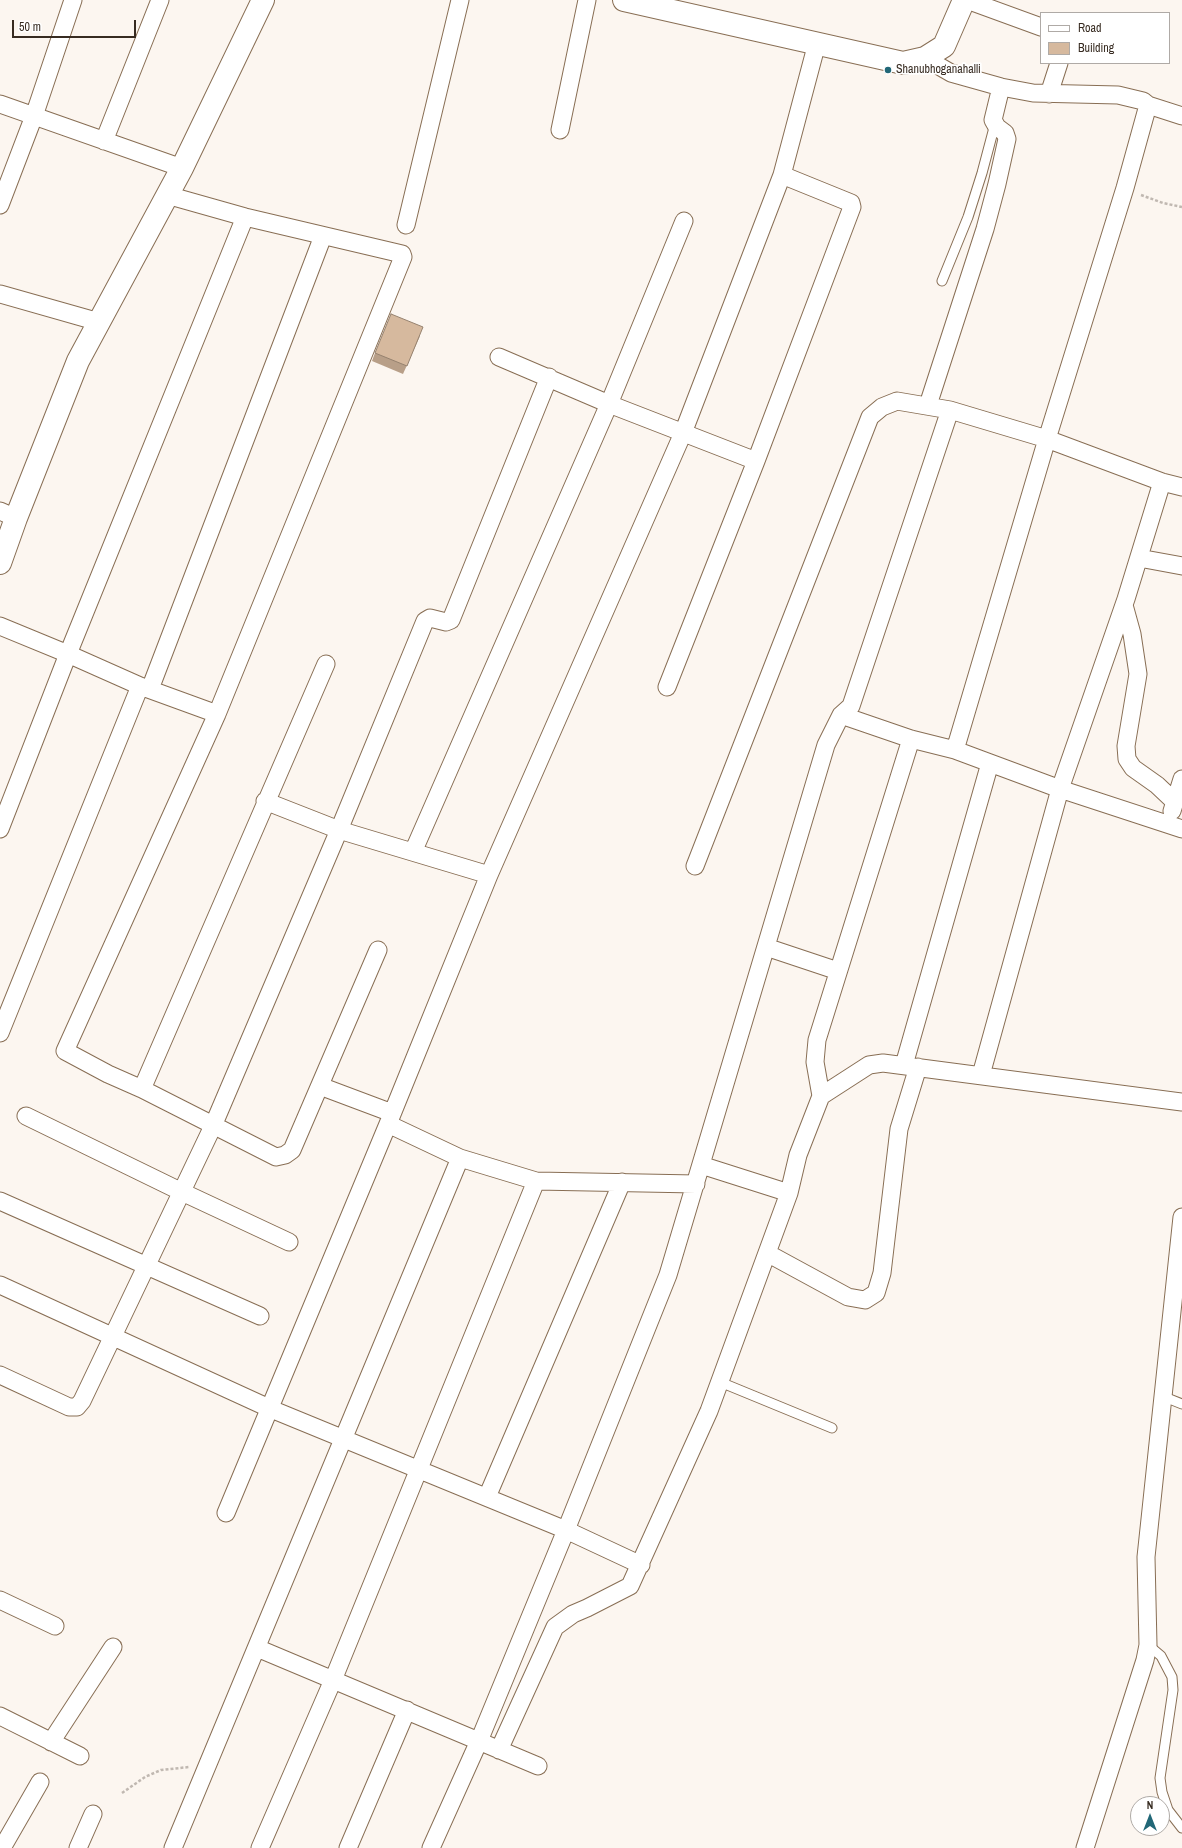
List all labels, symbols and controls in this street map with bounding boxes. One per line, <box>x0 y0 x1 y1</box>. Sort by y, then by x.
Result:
scale bar <box>14 12 138 38</box>
legend <box>1040 12 1170 64</box>
text: 50 m <box>19 19 41 35</box>
text: Road <box>1078 20 1102 36</box>
text: Building <box>1078 40 1114 56</box>
place label: Shanubhoganahalli <box>896 63 981 77</box>
marker: Shanubhoganahalli <box>883 65 893 75</box>
north arrow <box>1130 1796 1170 1836</box>
text: N <box>1147 1798 1153 1812</box>

